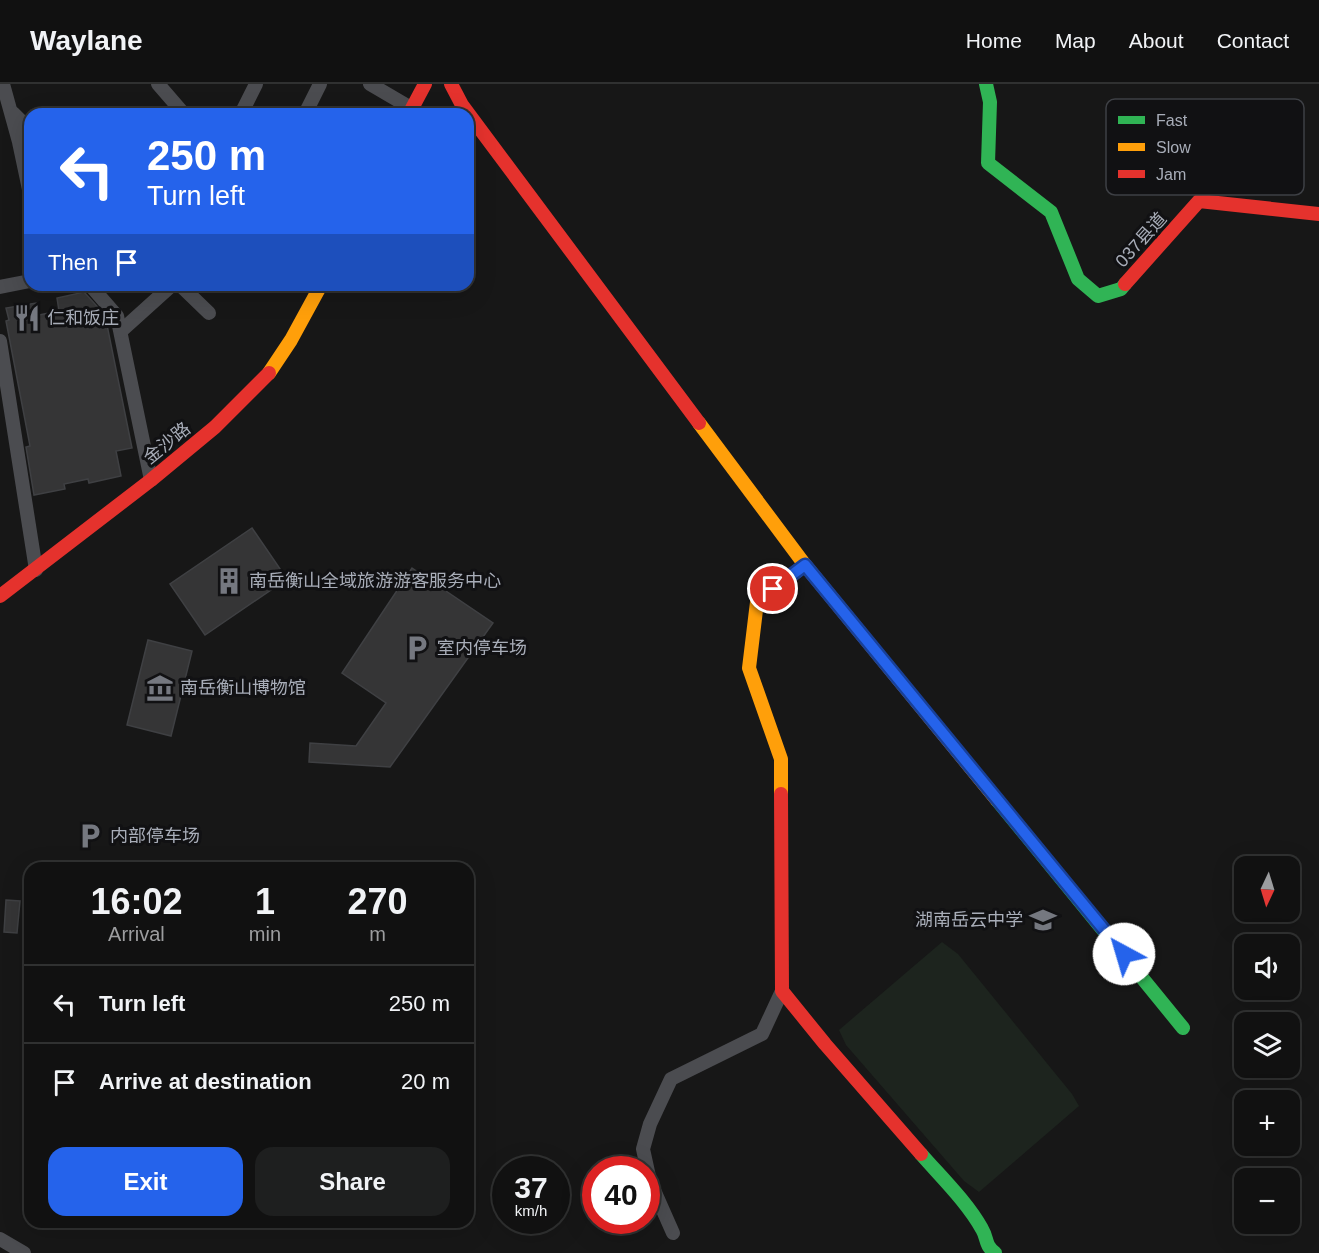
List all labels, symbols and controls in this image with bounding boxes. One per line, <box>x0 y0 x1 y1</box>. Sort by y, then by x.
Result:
text: Waylane <box>30 25 143 56</box>
text: Home <box>966 29 1022 52</box>
text: Map <box>1055 29 1096 52</box>
text: About <box>1129 29 1184 52</box>
text: Contact <box>1217 29 1289 52</box>
legend <box>1106 99 1304 195</box>
text: Fast <box>1156 112 1188 129</box>
icon: left <box>48 132 126 210</box>
text: 250 m <box>147 132 266 179</box>
text: Slow <box>1156 139 1191 156</box>
text: Jam <box>1156 166 1186 183</box>
text: Turn left <box>147 181 245 211</box>
street label: 037县道 <box>1111 209 1171 271</box>
icon: arrive <box>110 246 143 279</box>
text: Then <box>48 250 98 275</box>
restaurant icon: 仁和饭庄 <box>12 303 42 333</box>
place label: 仁和饭庄 <box>47 308 119 328</box>
street label: 金沙路 <box>140 418 194 468</box>
pin <box>747 563 798 614</box>
building icon: 南岳衡山全域旅游游客服务中心 <box>214 566 244 596</box>
place label: 南岳衡山全域旅游游客服务中心 <box>249 571 501 591</box>
icon: arrive <box>756 572 789 605</box>
parking icon: 室内停车场 <box>402 633 432 663</box>
place label: 室内停车场 <box>437 638 527 658</box>
museum icon: 南岳衡山博物馆 <box>145 673 175 703</box>
place label: 南岳衡山博物馆 <box>180 678 306 698</box>
parking icon: 内部停车场 <box>75 821 105 851</box>
place label: 内部停车场 <box>110 826 200 846</box>
north arrow <box>1234 856 1300 922</box>
map controls <box>1234 856 1300 1234</box>
text: 16:02 <box>90 881 182 922</box>
text: 1 <box>255 881 275 922</box>
text: 270 <box>347 881 408 922</box>
school or university icon: 湖南岳云中学 <box>1028 905 1058 935</box>
place label: 湖南岳云中学 <box>915 910 1023 930</box>
position arrow <box>1092 922 1156 986</box>
text: Arrival <box>108 923 165 945</box>
text: min <box>249 923 281 945</box>
text: m <box>369 923 386 945</box>
button: sound <box>1234 934 1300 1000</box>
icon: left <box>48 988 81 1021</box>
text: Turn left <box>99 991 185 1016</box>
text: 250 m <box>389 991 450 1016</box>
button: layers <box>1234 1012 1300 1078</box>
icon: arrive <box>48 1066 81 1099</box>
text: Arrive at destination <box>99 1069 312 1094</box>
text: 20 m <box>401 1069 450 1094</box>
button: + <box>1234 1090 1300 1156</box>
button: Exit <box>48 1147 243 1216</box>
button: Share <box>255 1147 450 1216</box>
speed limit sign: 40 <box>582 1156 660 1234</box>
button: − <box>1234 1168 1300 1234</box>
text: 37 <box>514 1171 548 1204</box>
text: km/h <box>515 1202 547 1219</box>

